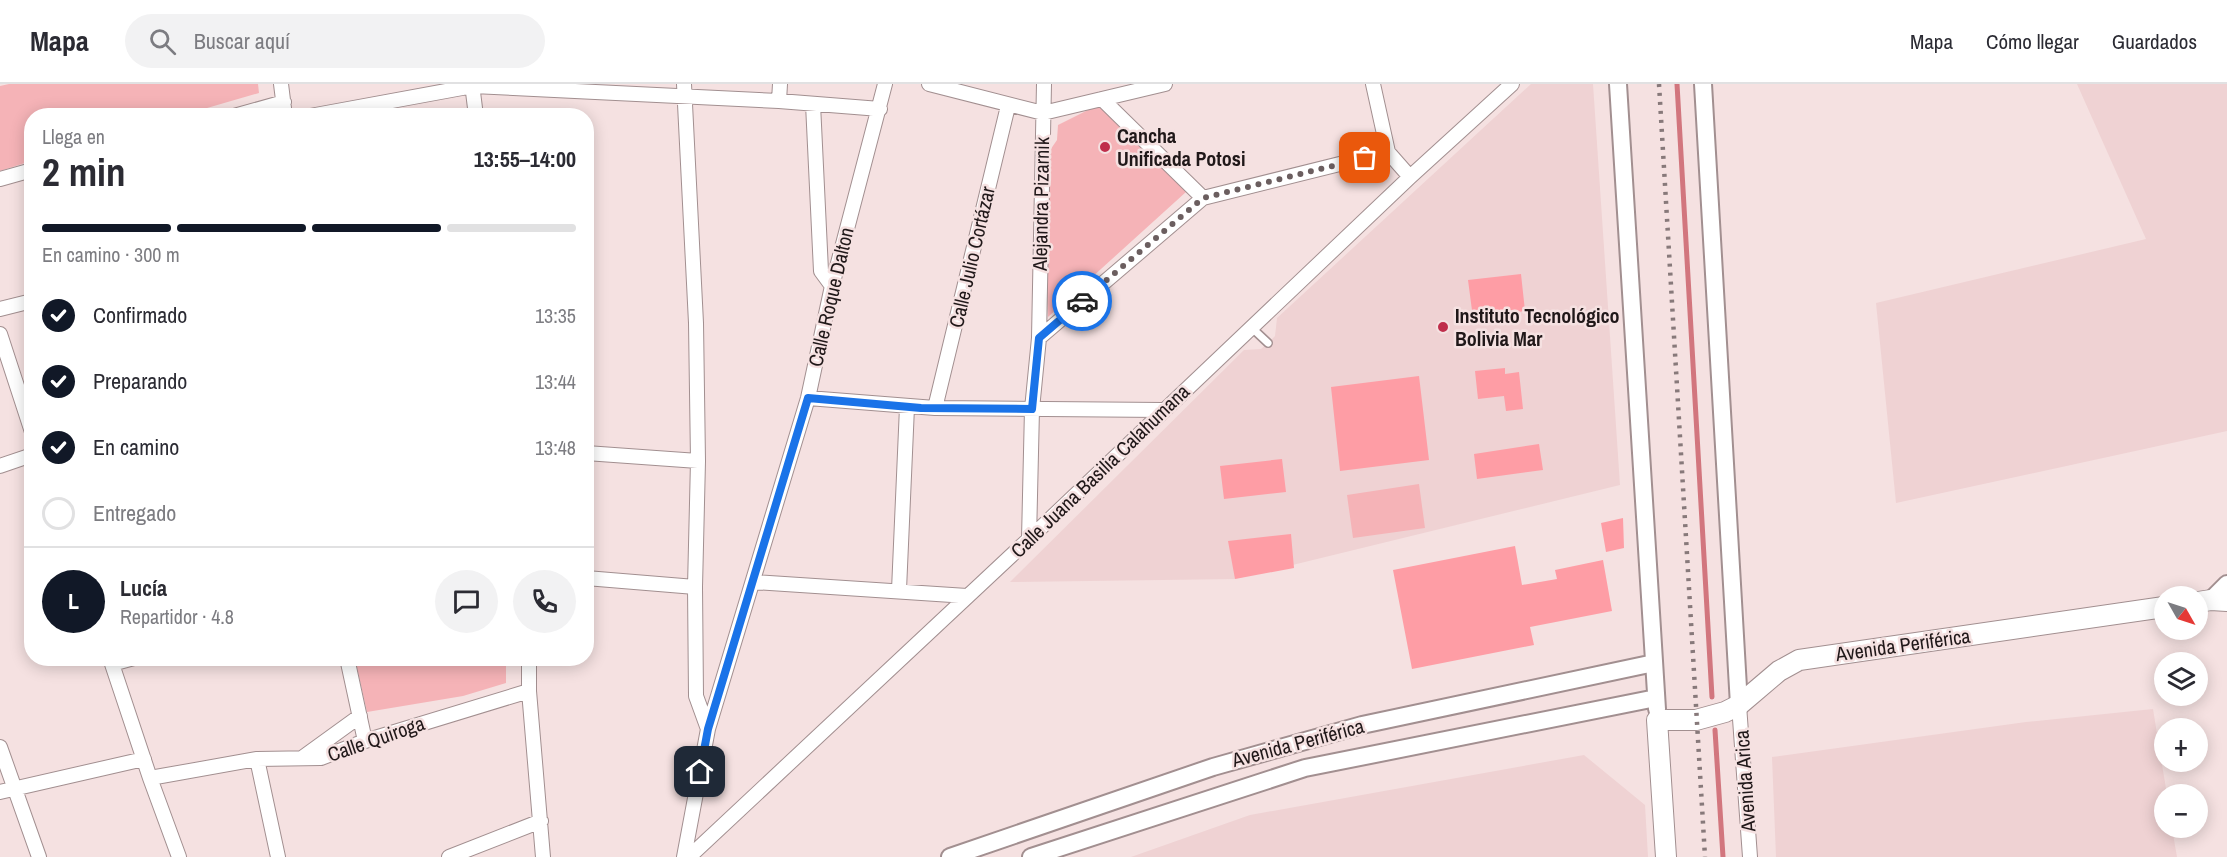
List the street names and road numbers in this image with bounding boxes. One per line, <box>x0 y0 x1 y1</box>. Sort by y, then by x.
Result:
street label: Alejandra Pizarnik <box>1026 136 1055 272</box>
street label: Calle Julio Cortázar <box>942 183 1001 330</box>
street label: Calle Roque Dalton <box>801 225 860 369</box>
street label: Calle Juana Basilia Calahumana <box>1004 378 1195 563</box>
street label: Avenida Periférica <box>1833 622 1972 667</box>
street label: Calle Quiroga <box>324 709 428 768</box>
street label: Avenida Periférica <box>1228 712 1367 773</box>
street label: Avenida Arica <box>1727 729 1762 834</box>

